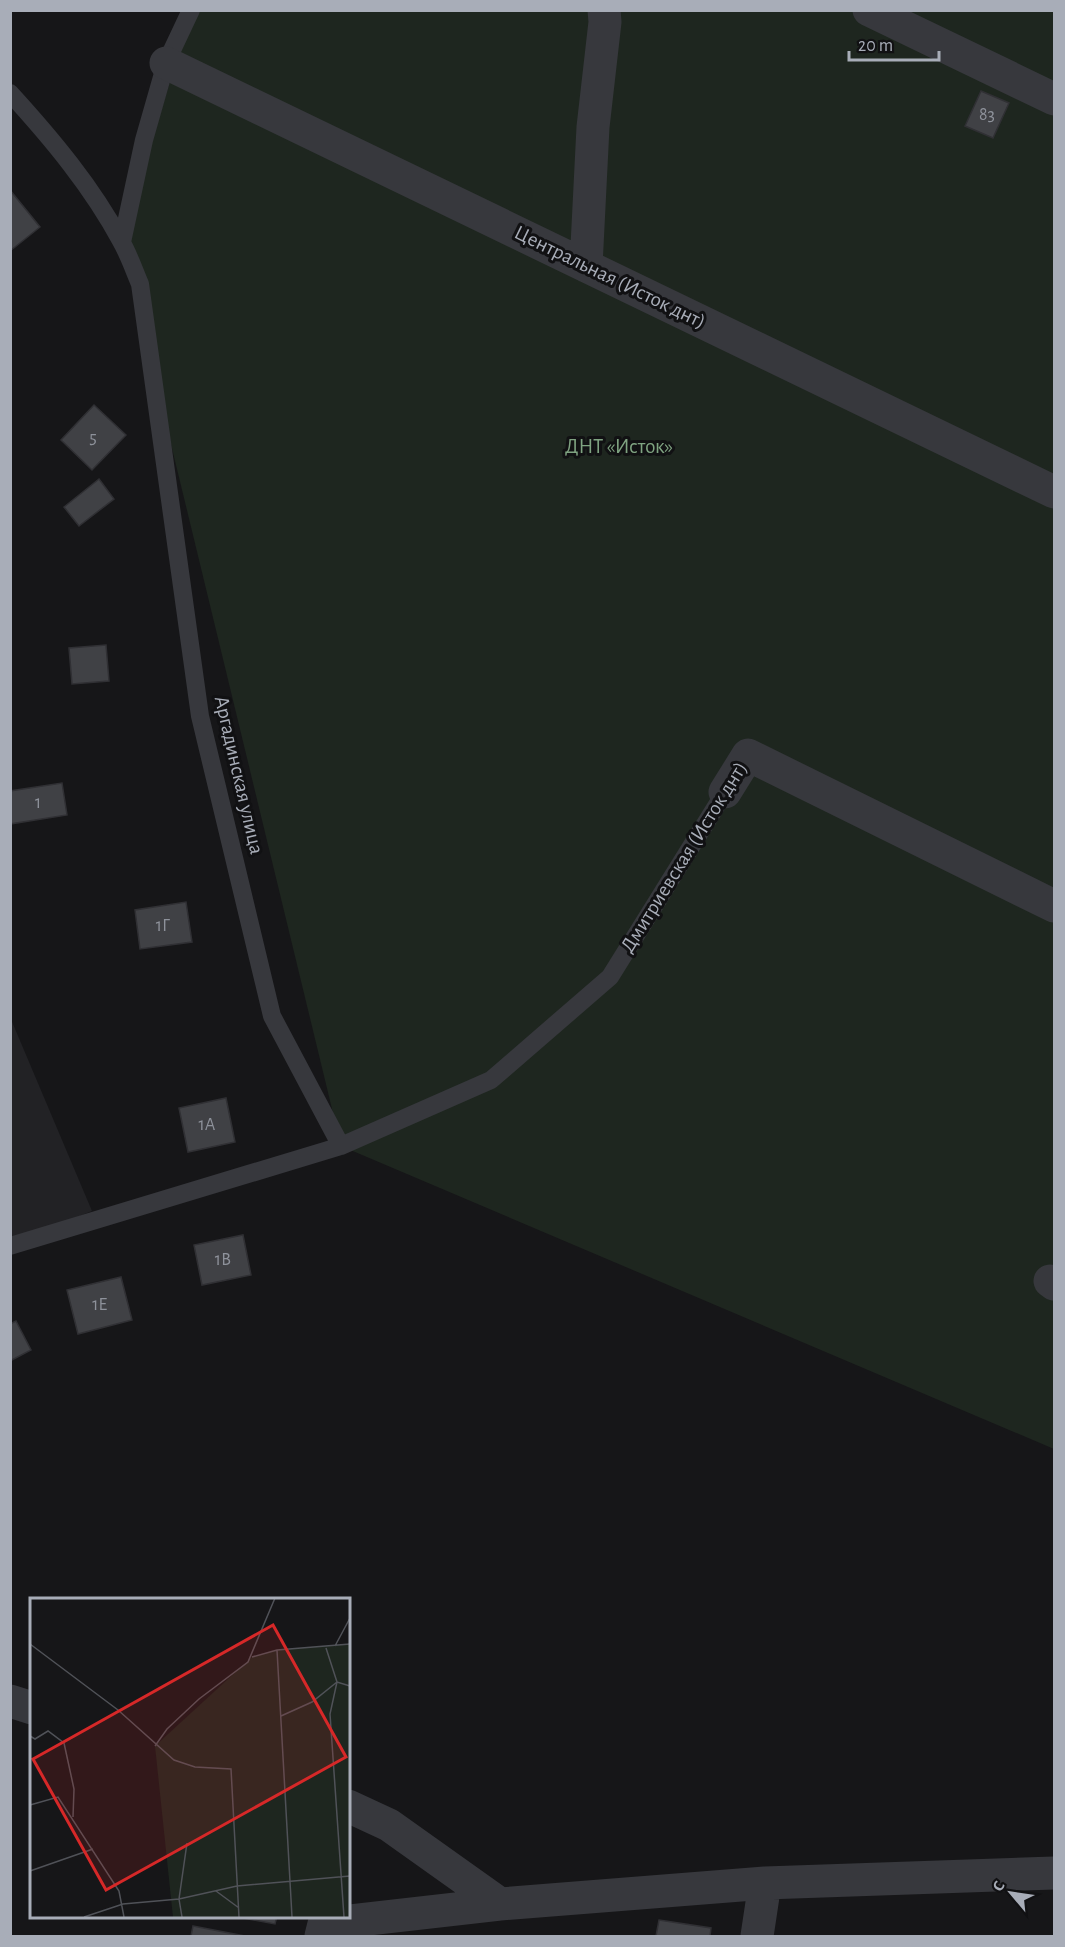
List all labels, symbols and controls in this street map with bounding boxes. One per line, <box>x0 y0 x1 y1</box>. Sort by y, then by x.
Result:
scale bar <box>849 24 939 62</box>
text: 20 m <box>858 37 893 55</box>
house number: 83 <box>979 106 995 124</box>
street label: Центральная (Исток днт) <box>511 222 709 332</box>
house number: 5 <box>89 429 97 447</box>
park label: ДНТ «Исток» <box>565 436 673 457</box>
street label: Аргадинская улица <box>211 694 268 857</box>
street label: Дмитриевская (Исток днт) <box>617 758 751 956</box>
house number: 1 <box>35 794 41 812</box>
house number: 1Г <box>156 917 170 935</box>
house number: 1А <box>199 1116 216 1134</box>
house number: 1В <box>215 1251 231 1269</box>
house number: 1Е <box>92 1296 108 1314</box>
inset map <box>30 1598 350 1917</box>
north arrow <box>981 1863 1041 1923</box>
text: С <box>990 1878 1008 1894</box>

